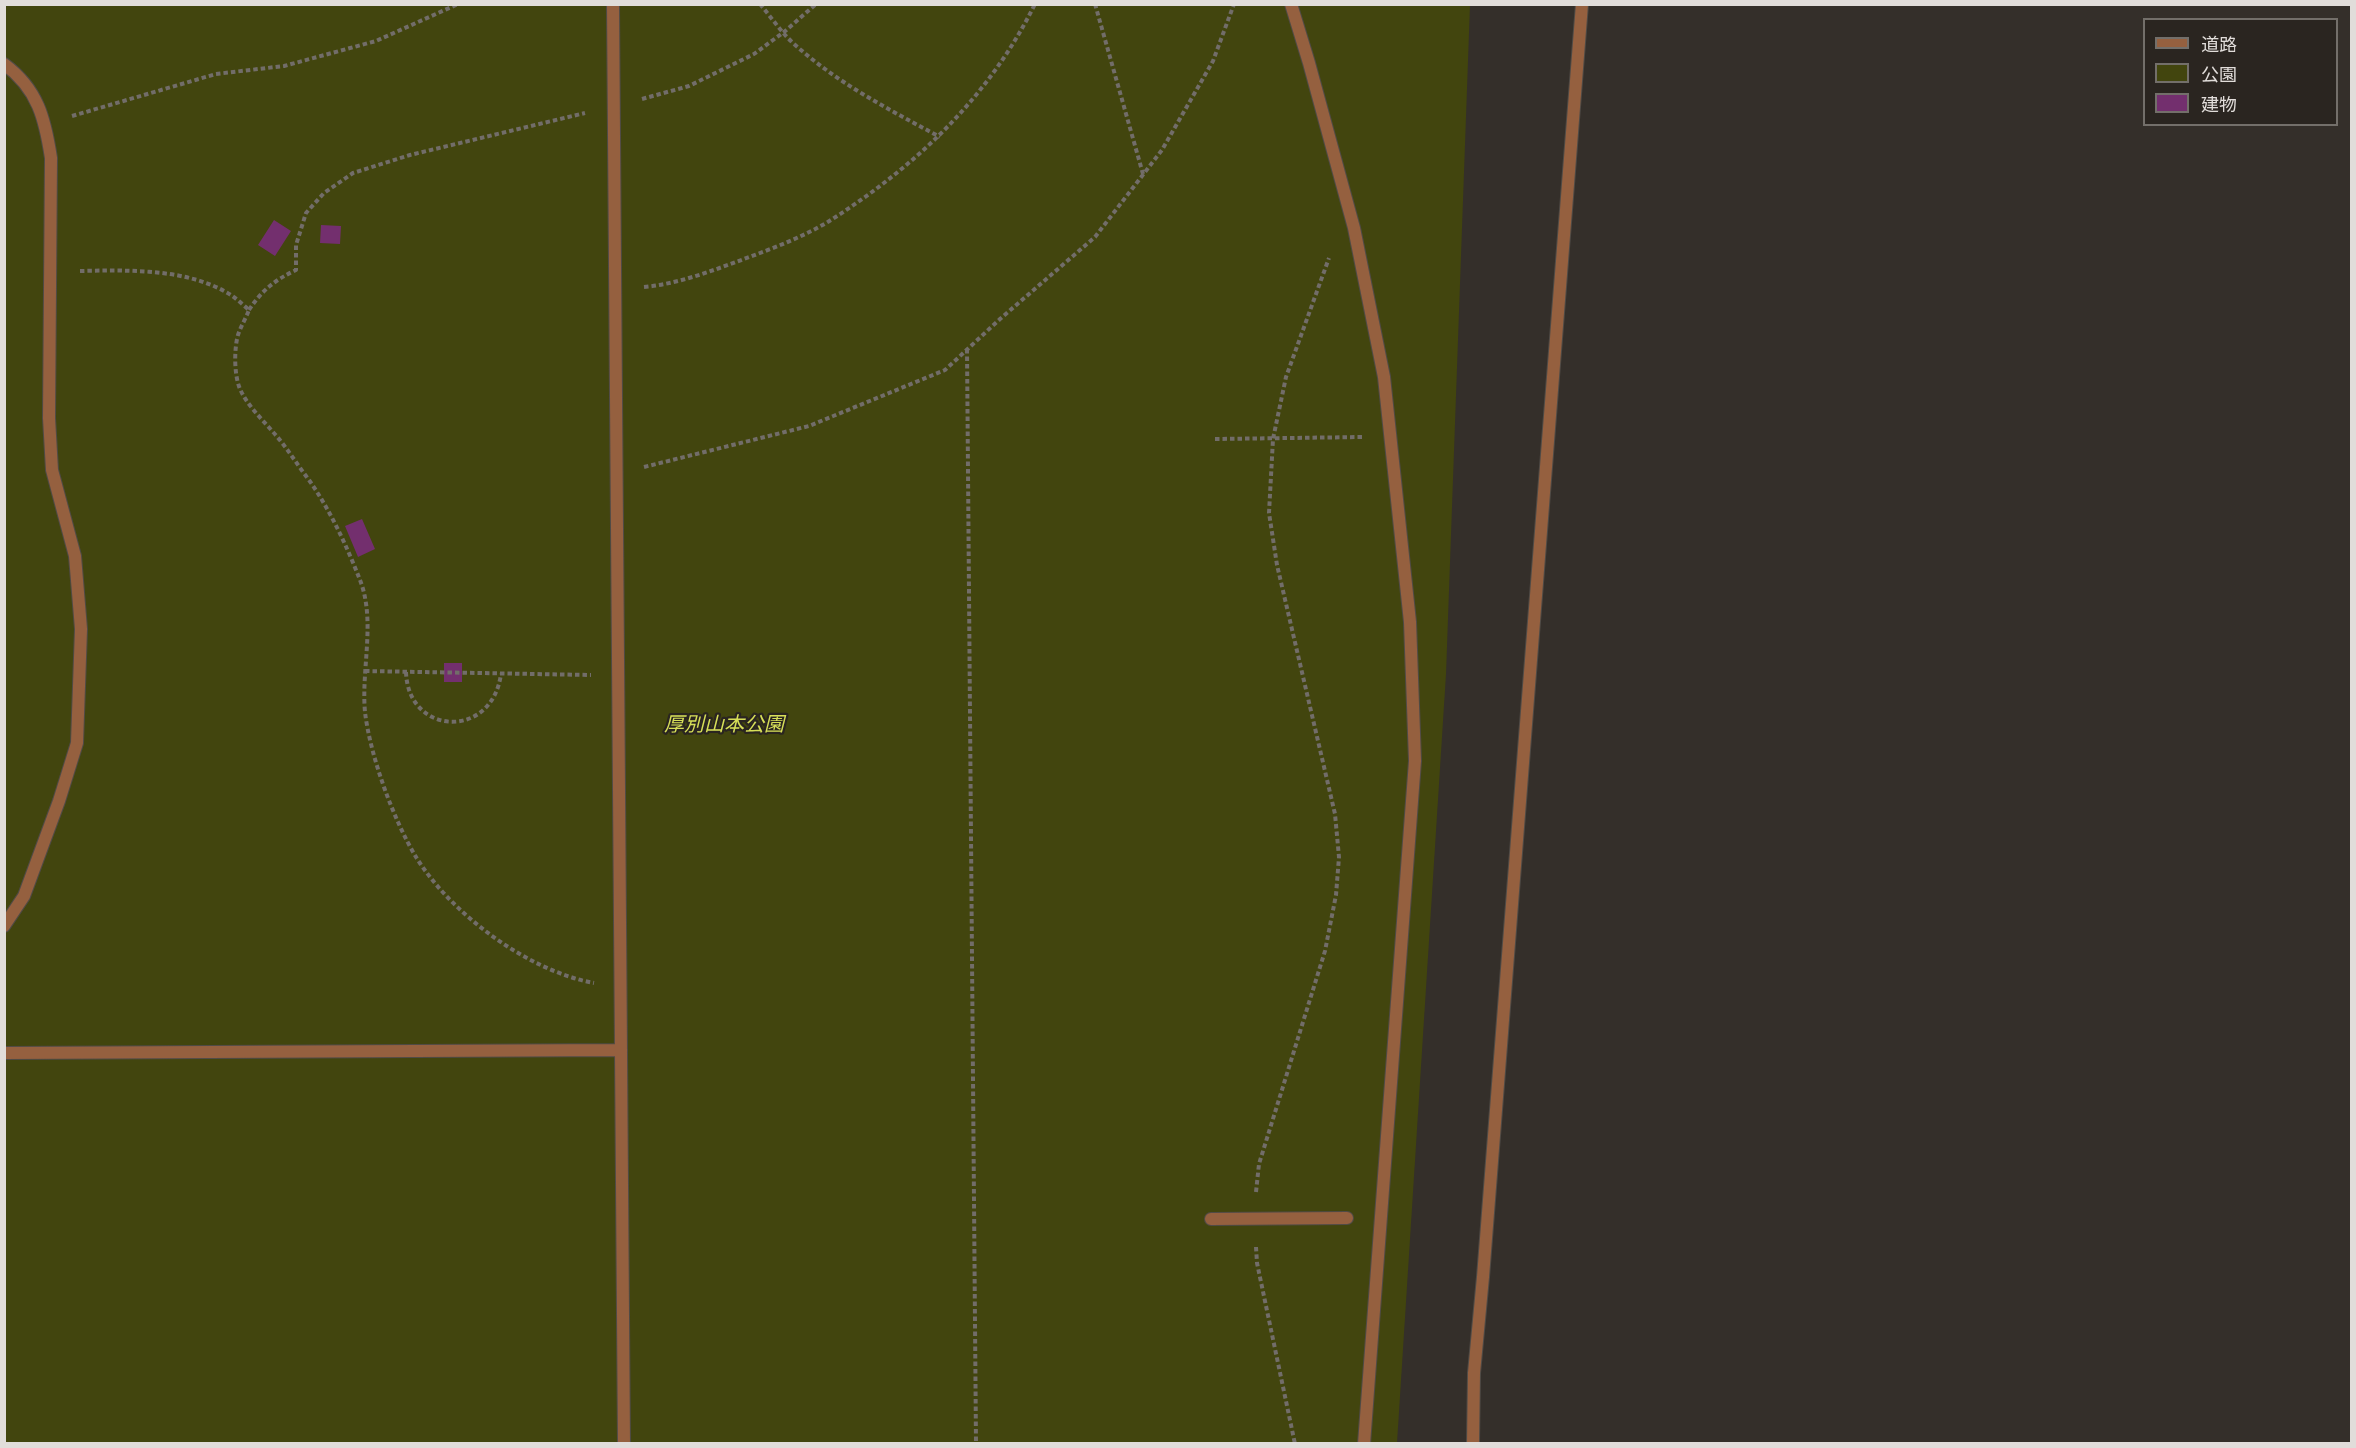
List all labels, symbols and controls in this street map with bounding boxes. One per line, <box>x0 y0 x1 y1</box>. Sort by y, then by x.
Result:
legend <box>2143 18 2338 126</box>
text: 道路 <box>2201 30 2237 56</box>
text: 公園 <box>2201 60 2237 86</box>
text: 建物 <box>2201 90 2237 116</box>
park label: 厚別山本公園 <box>664 711 784 735</box>

